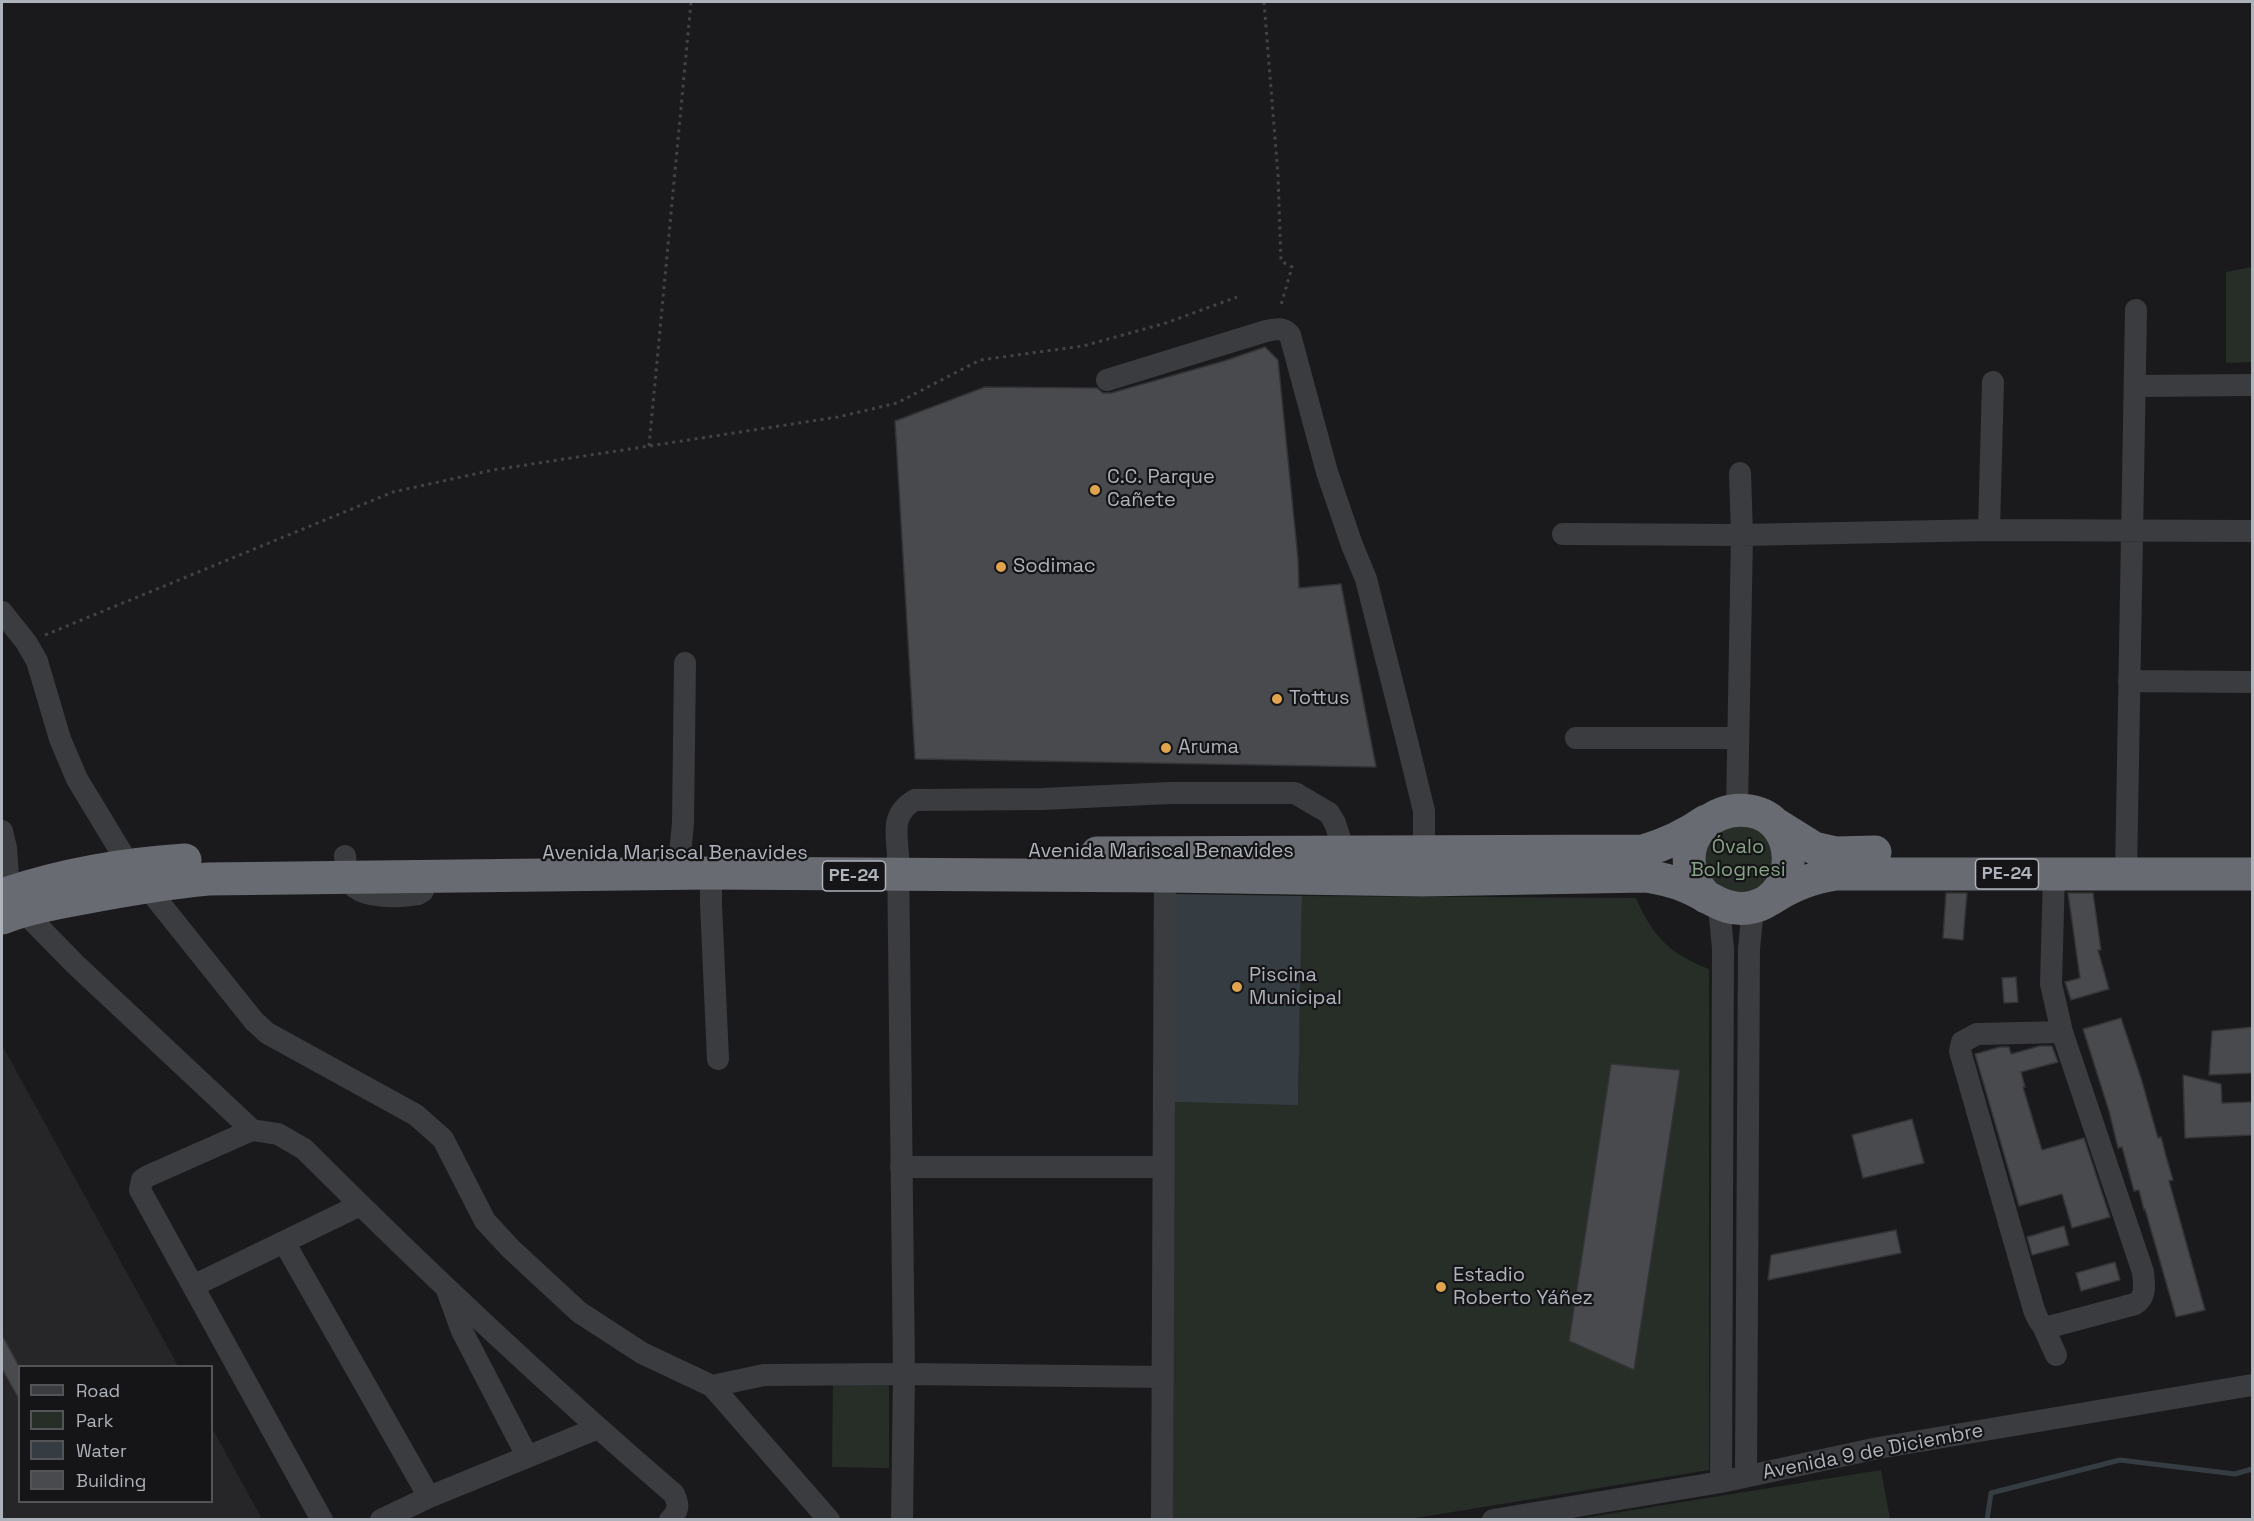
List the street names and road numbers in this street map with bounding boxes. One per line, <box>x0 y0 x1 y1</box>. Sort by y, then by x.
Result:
street label: Avenida Mariscal Benavides <box>1028 840 1294 864</box>
street label: Avenida Mariscal Benavides <box>542 842 808 866</box>
road number: PE-24 <box>1976 859 2038 889</box>
road number: PE-24 <box>822 861 886 891</box>
street label: Avenida 9 de Diciembre <box>1761 1419 1985 1485</box>

